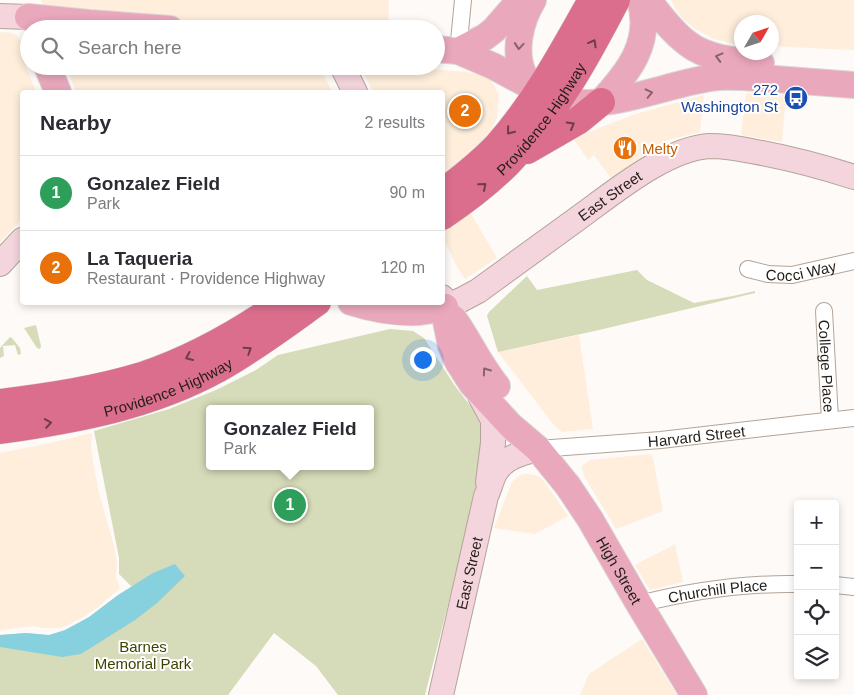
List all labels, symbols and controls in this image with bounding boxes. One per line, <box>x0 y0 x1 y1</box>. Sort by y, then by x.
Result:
north arrow <box>734 15 779 60</box>
search box <box>20 20 445 75</box>
icon: search <box>38 34 66 62</box>
text: Search here <box>78 37 182 58</box>
one-way arrow <box>587 39 597 48</box>
one-way arrow <box>514 43 525 51</box>
one-way arrow <box>714 52 723 63</box>
street label: Providence Highway <box>493 59 589 178</box>
place label: 272 Washington St <box>681 81 779 115</box>
bus stop icon: 272 Washington St <box>783 85 809 111</box>
one-way arrow <box>644 88 653 99</box>
pin: 2 <box>449 92 481 130</box>
text: Nearby <box>40 111 111 134</box>
text: 2 results <box>365 114 425 131</box>
one-way arrow <box>565 121 574 131</box>
one-way arrow <box>506 125 515 134</box>
restaurant icon: Melty <box>612 135 638 161</box>
place label: Melty <box>642 140 678 157</box>
street label: East Street <box>574 166 645 224</box>
text: Gonzalez Field <box>87 173 220 194</box>
one-way arrow <box>478 182 487 191</box>
text: 1 <box>52 184 60 201</box>
text: 90 m <box>389 184 425 201</box>
text: Park <box>87 195 120 212</box>
text: La Taqueria <box>87 248 192 269</box>
street label: Cocci Way <box>765 257 838 284</box>
text: 2 <box>52 259 60 276</box>
text: 120 m <box>381 259 425 276</box>
text: Restaurant · Providence Highway <box>87 270 325 287</box>
street label: College Place <box>816 319 838 413</box>
one-way arrow <box>243 346 252 356</box>
your location <box>410 347 436 373</box>
one-way arrow <box>185 351 194 361</box>
street label: Providence Highway <box>102 354 235 420</box>
one-way arrow <box>483 368 492 377</box>
popup <box>206 405 374 470</box>
one-way arrow <box>44 418 53 428</box>
text: Gonzalez Field <box>223 418 357 439</box>
street label: Harvard Street <box>647 422 747 449</box>
text: Park <box>223 440 256 457</box>
pin: 1 <box>274 486 306 524</box>
map controls <box>794 500 839 680</box>
button: + <box>794 500 839 545</box>
street label: High Street <box>593 533 646 607</box>
street label: East Street <box>452 534 485 611</box>
button: − <box>794 545 839 590</box>
street label: Churchill Place <box>666 576 768 606</box>
button: locate <box>794 590 839 635</box>
button: layers <box>794 635 839 680</box>
park label: Barnes Memorial Park <box>95 638 192 672</box>

